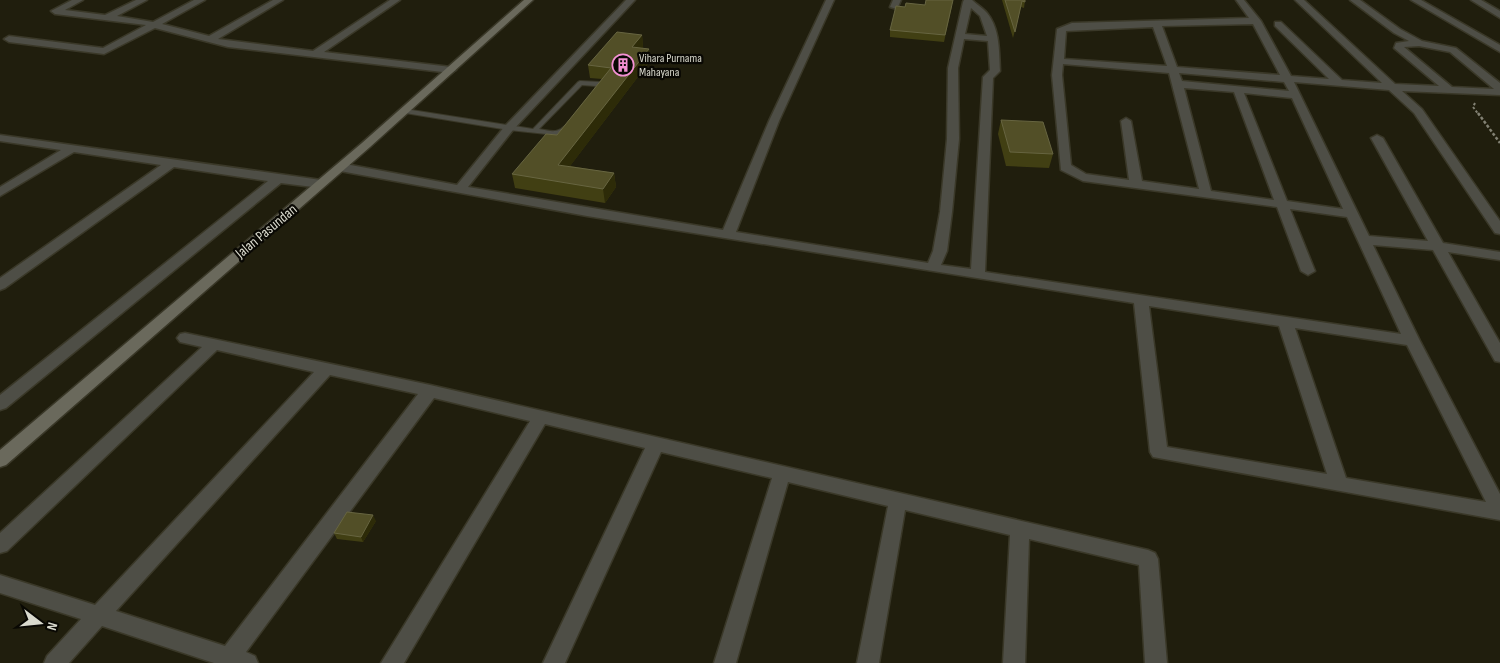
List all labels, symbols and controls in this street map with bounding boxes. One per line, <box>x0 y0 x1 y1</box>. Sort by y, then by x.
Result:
place label: Vihara Purnama Mahayana <box>639 51 702 80</box>
building icon: Vihara Purnama Mahayana <box>611 53 635 77</box>
street label: Jalan Pasundan <box>231 200 301 263</box>
north arrow <box>15 598 65 648</box>
text: N <box>43 621 61 632</box>

